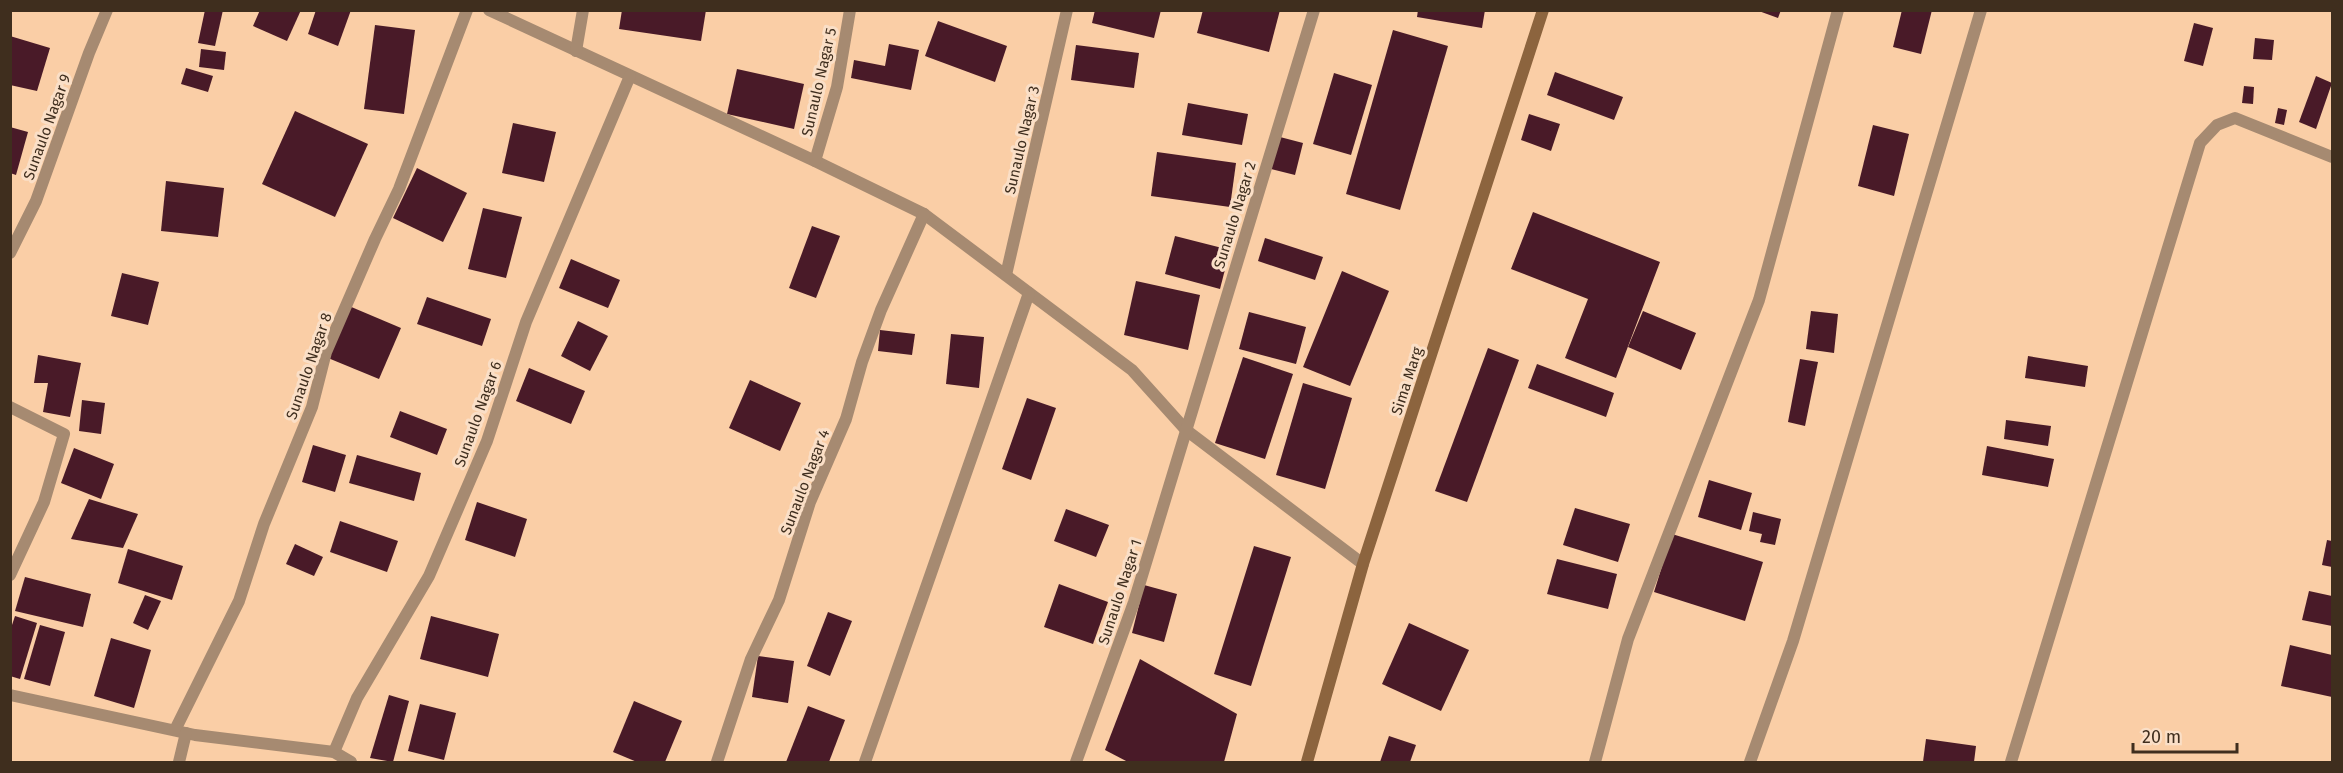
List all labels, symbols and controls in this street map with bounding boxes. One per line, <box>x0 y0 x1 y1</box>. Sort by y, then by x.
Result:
street label: Sunaulo Nagar 5 <box>798 26 840 138</box>
street label: Sunaulo Nagar 9 <box>20 72 75 182</box>
street label: Sunaulo Nagar 3 <box>1001 84 1043 196</box>
street label: Sunaulo Nagar 2 <box>1210 159 1260 271</box>
street label: Sunaulo Nagar 8 <box>282 310 336 422</box>
street label: Sima Marg <box>1388 344 1427 417</box>
street label: Sunaulo Nagar 6 <box>451 359 505 469</box>
street label: Sunaulo Nagar 4 <box>777 427 833 537</box>
street label: Sunaulo Nagar 1 <box>1094 537 1146 647</box>
scale bar <box>2133 716 2236 754</box>
text: 20 m <box>2142 726 2181 748</box>

